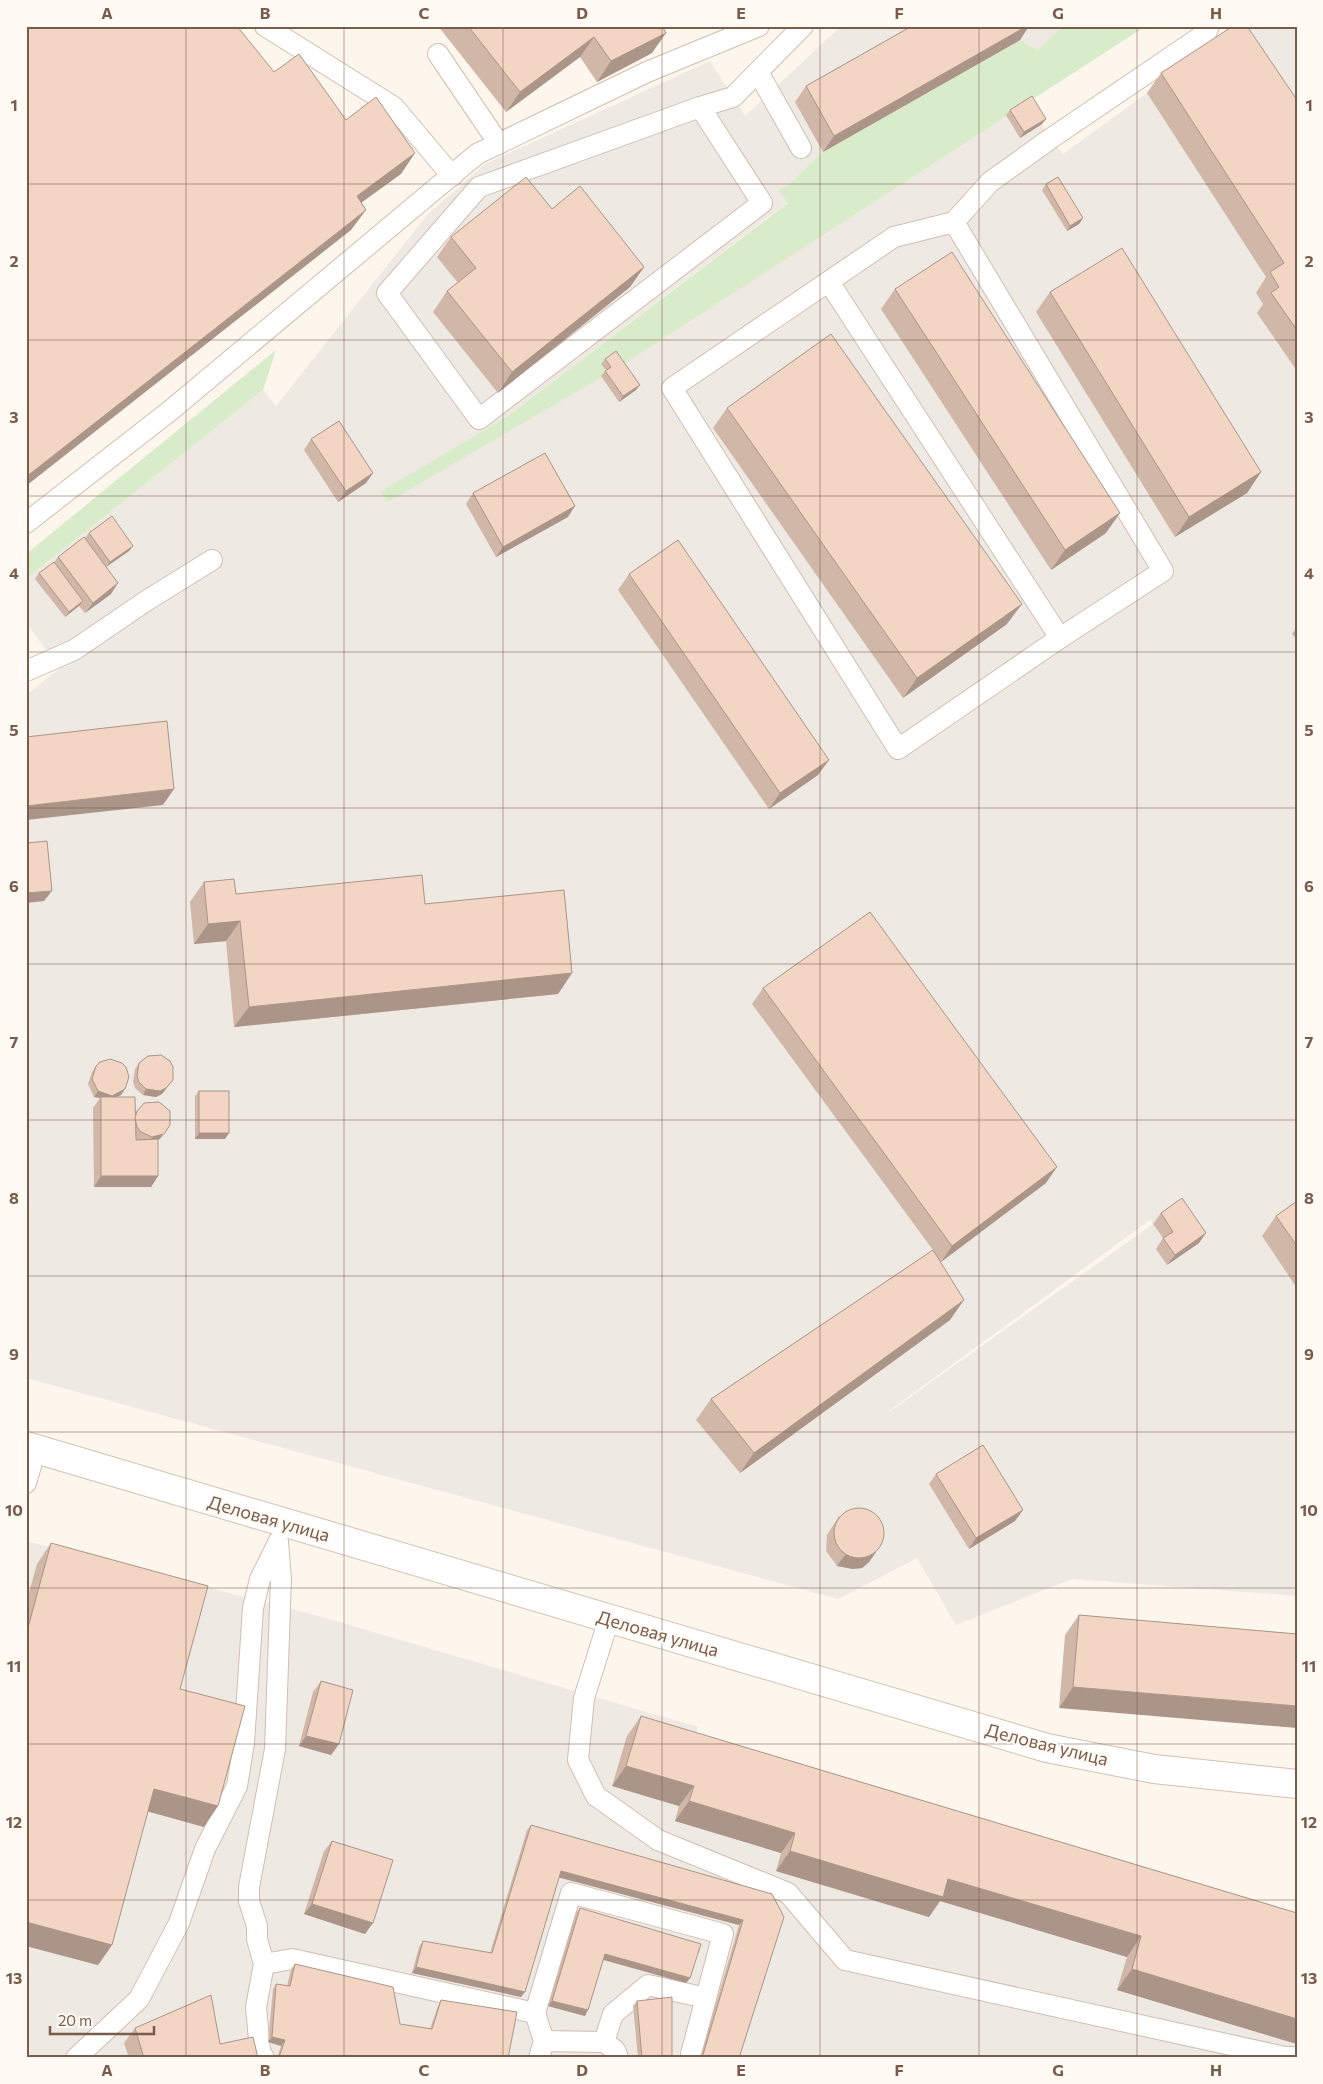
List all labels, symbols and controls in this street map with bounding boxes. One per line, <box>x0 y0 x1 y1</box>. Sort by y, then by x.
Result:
text: A <box>101 3 113 22</box>
text: B <box>260 3 271 22</box>
text: C <box>419 3 430 22</box>
text: D <box>576 3 588 22</box>
text: E <box>736 3 746 22</box>
text: F <box>894 3 904 22</box>
text: G <box>1052 3 1064 22</box>
text: H <box>1210 3 1222 22</box>
text: 1 <box>10 95 18 114</box>
text: 1 <box>1305 95 1313 114</box>
text: 2 <box>9 251 19 270</box>
text: 2 <box>1304 251 1314 270</box>
text: 3 <box>9 407 19 426</box>
text: 3 <box>1304 407 1314 426</box>
text: 4 <box>9 563 19 582</box>
text: 4 <box>1304 563 1314 582</box>
text: 5 <box>9 720 19 739</box>
text: 5 <box>1304 720 1314 739</box>
text: 6 <box>9 876 19 895</box>
text: 6 <box>1304 876 1314 895</box>
text: 7 <box>10 1032 19 1051</box>
text: 7 <box>1305 1032 1314 1051</box>
text: 8 <box>9 1188 19 1207</box>
text: 8 <box>1304 1188 1314 1207</box>
text: 9 <box>9 1344 19 1363</box>
text: 9 <box>1304 1344 1314 1363</box>
street label: Деловая улица <box>206 1490 332 1546</box>
text: 10 <box>5 1500 23 1519</box>
text: 10 <box>1300 1500 1318 1519</box>
street label: Деловая улица <box>595 1605 721 1661</box>
text: 11 <box>7 1656 21 1675</box>
text: 11 <box>1302 1656 1316 1675</box>
street label: Деловая улица <box>983 1718 1111 1770</box>
text: 12 <box>6 1812 22 1831</box>
text: 12 <box>1301 1812 1317 1831</box>
text: 13 <box>6 1968 22 1987</box>
text: 13 <box>1301 1968 1317 1987</box>
scale bar <box>50 2004 154 2036</box>
text: 20 m <box>58 2011 92 2029</box>
text: A <box>101 2060 113 2079</box>
text: B <box>260 2060 271 2079</box>
text: C <box>419 2060 430 2079</box>
text: D <box>576 2060 588 2079</box>
text: E <box>736 2060 746 2079</box>
text: F <box>894 2060 904 2079</box>
text: G <box>1052 2060 1064 2079</box>
text: H <box>1210 2060 1222 2079</box>

